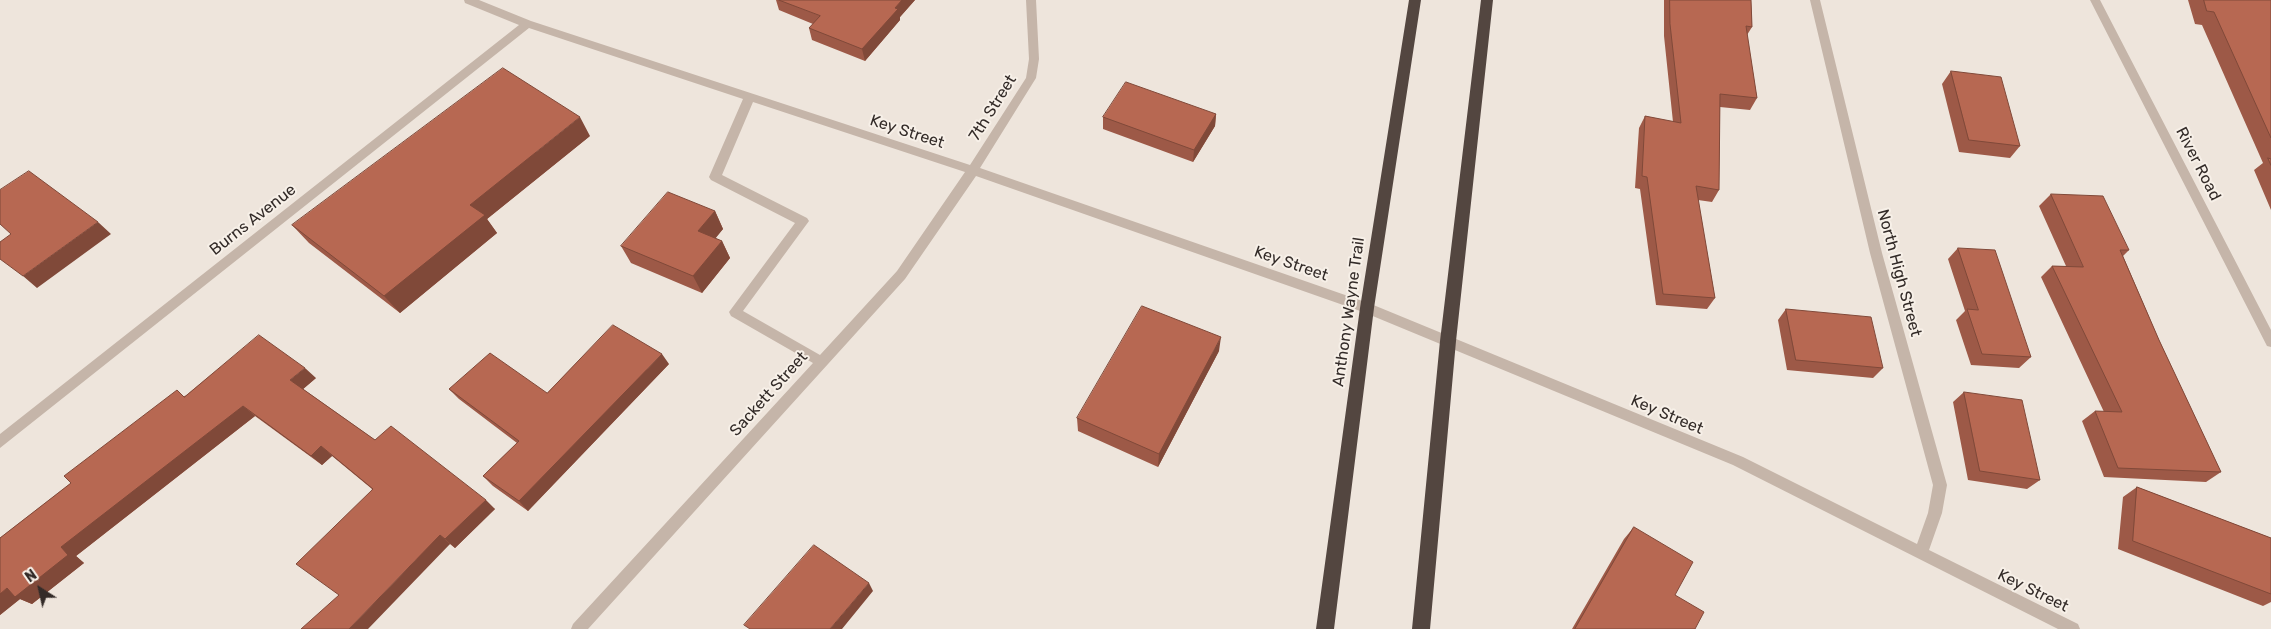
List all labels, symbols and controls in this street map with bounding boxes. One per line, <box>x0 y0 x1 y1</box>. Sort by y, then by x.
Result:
street label: 7th Street <box>965 71 1021 145</box>
street label: Key Street <box>868 111 946 153</box>
street label: River Road <box>2171 124 2225 204</box>
street label: Burns Avenue <box>206 180 300 260</box>
street label: North High Street <box>1873 207 1925 339</box>
street label: Anthony Wayne Trail <box>1329 236 1369 388</box>
street label: Key Street <box>1252 242 1330 286</box>
street label: Sackett Street <box>726 348 812 440</box>
street label: Key Street <box>1628 391 1706 439</box>
north arrow <box>15 564 65 614</box>
text: N <box>22 566 40 586</box>
street label: Key Street <box>1994 566 2072 616</box>

